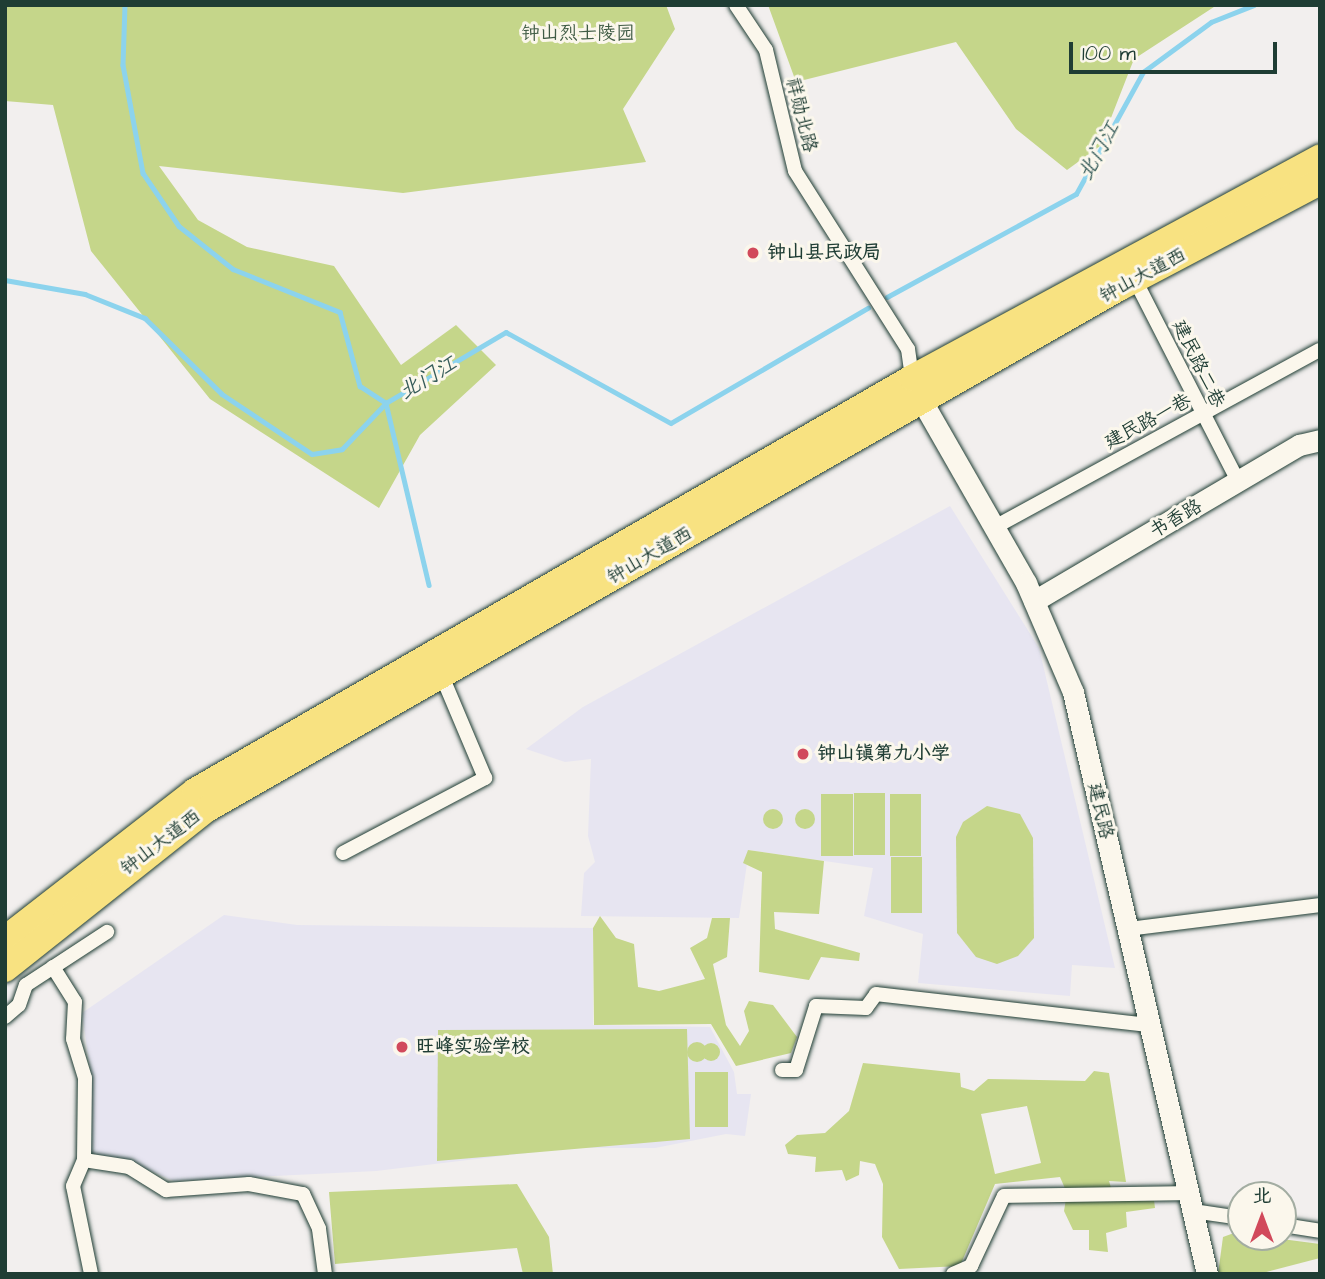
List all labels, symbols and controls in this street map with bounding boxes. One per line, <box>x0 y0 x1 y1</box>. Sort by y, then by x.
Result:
park label: 钟山烈士陵园 <box>521 23 635 45</box>
scale bar <box>1073 28 1281 72</box>
text: 100 m <box>1082 39 1136 68</box>
street label: 祥勋北路 <box>781 75 821 155</box>
water label: 北门江 <box>1073 117 1125 185</box>
place label: 钟山县民政局 <box>767 242 881 264</box>
street label: 钟山大道西 <box>1096 244 1190 308</box>
marker: 钟山县民政局 <box>745 245 761 261</box>
street label: 建民路二巷 <box>1167 316 1229 412</box>
water label: 北门江 <box>395 351 461 405</box>
street label: 建民路一巷 <box>1101 390 1195 454</box>
street label: 书香路 <box>1146 495 1206 543</box>
street label: 钟山大道西 <box>603 522 697 590</box>
place label: 钟山镇第九小学 <box>817 743 950 765</box>
marker: 钟山镇第九小学 <box>795 746 811 762</box>
street label: 建民路 <box>1082 781 1118 841</box>
street label: 钟山大道西 <box>116 805 206 881</box>
place label: 旺峰实验学校 <box>416 1036 530 1058</box>
marker: 旺峰实验学校 <box>394 1039 410 1055</box>
north arrow <box>1227 1181 1297 1251</box>
text: 北 <box>1252 1183 1272 1210</box>

